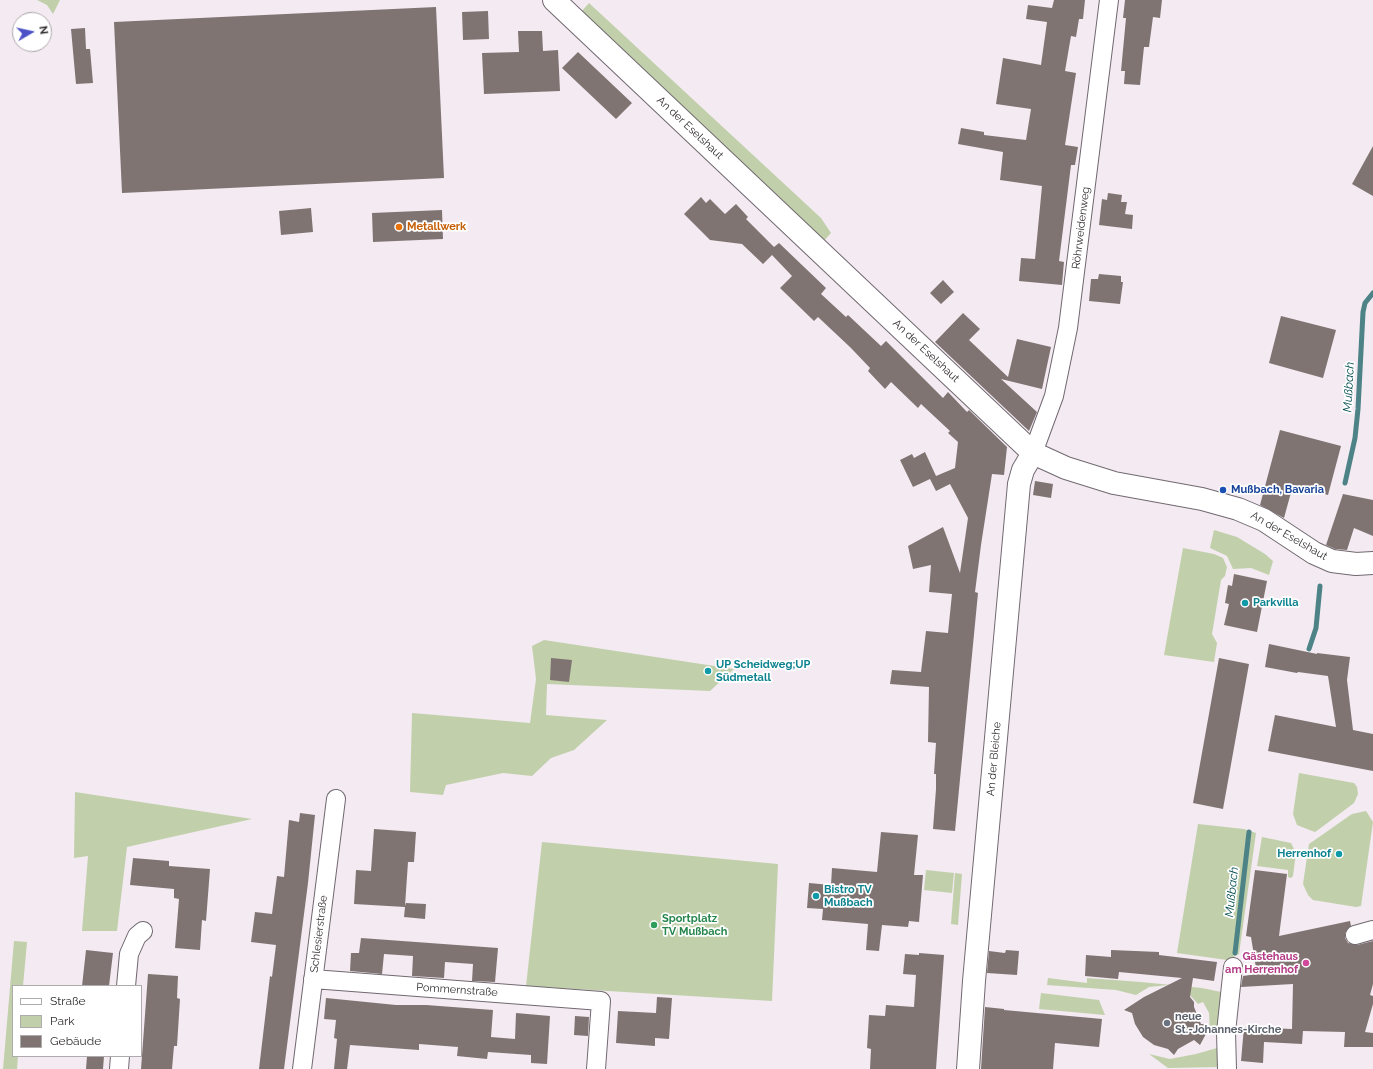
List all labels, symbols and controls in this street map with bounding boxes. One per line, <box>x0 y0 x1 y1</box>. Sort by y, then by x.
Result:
north arrow <box>12 12 52 52</box>
text: N <box>36 25 50 35</box>
street label: An der Eselshaut <box>654 94 726 162</box>
street label: Röhrweidenweg <box>1069 186 1093 270</box>
place label: Metallwerk <box>407 220 466 234</box>
marker: Metallwerk <box>394 222 404 232</box>
street label: An der Eselshaut <box>890 317 962 385</box>
water label: Mußbach <box>1340 361 1358 413</box>
place label: Mußbach, Bavaria <box>1231 483 1324 497</box>
marker: Mußbach, Bavaria <box>1218 485 1228 495</box>
street label: An der Eselshaut <box>1248 509 1330 563</box>
place label: Parkvilla <box>1253 596 1299 610</box>
marker: Parkvilla <box>1240 598 1250 608</box>
place label: UP Scheidweg;UP Südmetall <box>716 658 810 684</box>
marker: UP Scheidweg;UP Südmetall <box>703 666 713 676</box>
street label: An der Bleiche <box>984 721 1004 797</box>
place label: Herrenhof <box>1277 847 1331 861</box>
marker: Herrenhof <box>1334 849 1344 859</box>
water label: Mußbach <box>1222 866 1242 918</box>
place label: Bistro TV Mußbach <box>824 883 873 909</box>
marker: Bistro TV Mußbach <box>811 891 821 901</box>
street label: Schlesierstraße <box>308 895 330 973</box>
place label: Sportplatz TV Mußbach <box>662 912 727 938</box>
marker: Sportplatz TV Mußbach <box>649 920 659 930</box>
place label: Gästehaus am Herrenhof <box>1225 950 1298 976</box>
marker: Gästehaus am Herrenhof <box>1301 958 1311 968</box>
street label: Pommernstraße <box>416 981 498 999</box>
legend <box>12 985 142 1057</box>
text: Straße <box>50 994 86 1008</box>
place label: neue St.-Johannes-Kirche <box>1175 1010 1281 1036</box>
text: Park <box>50 1014 75 1028</box>
marker: neue St.-Johannes-Kirche <box>1162 1018 1172 1028</box>
text: Gebäude <box>50 1034 101 1048</box>

